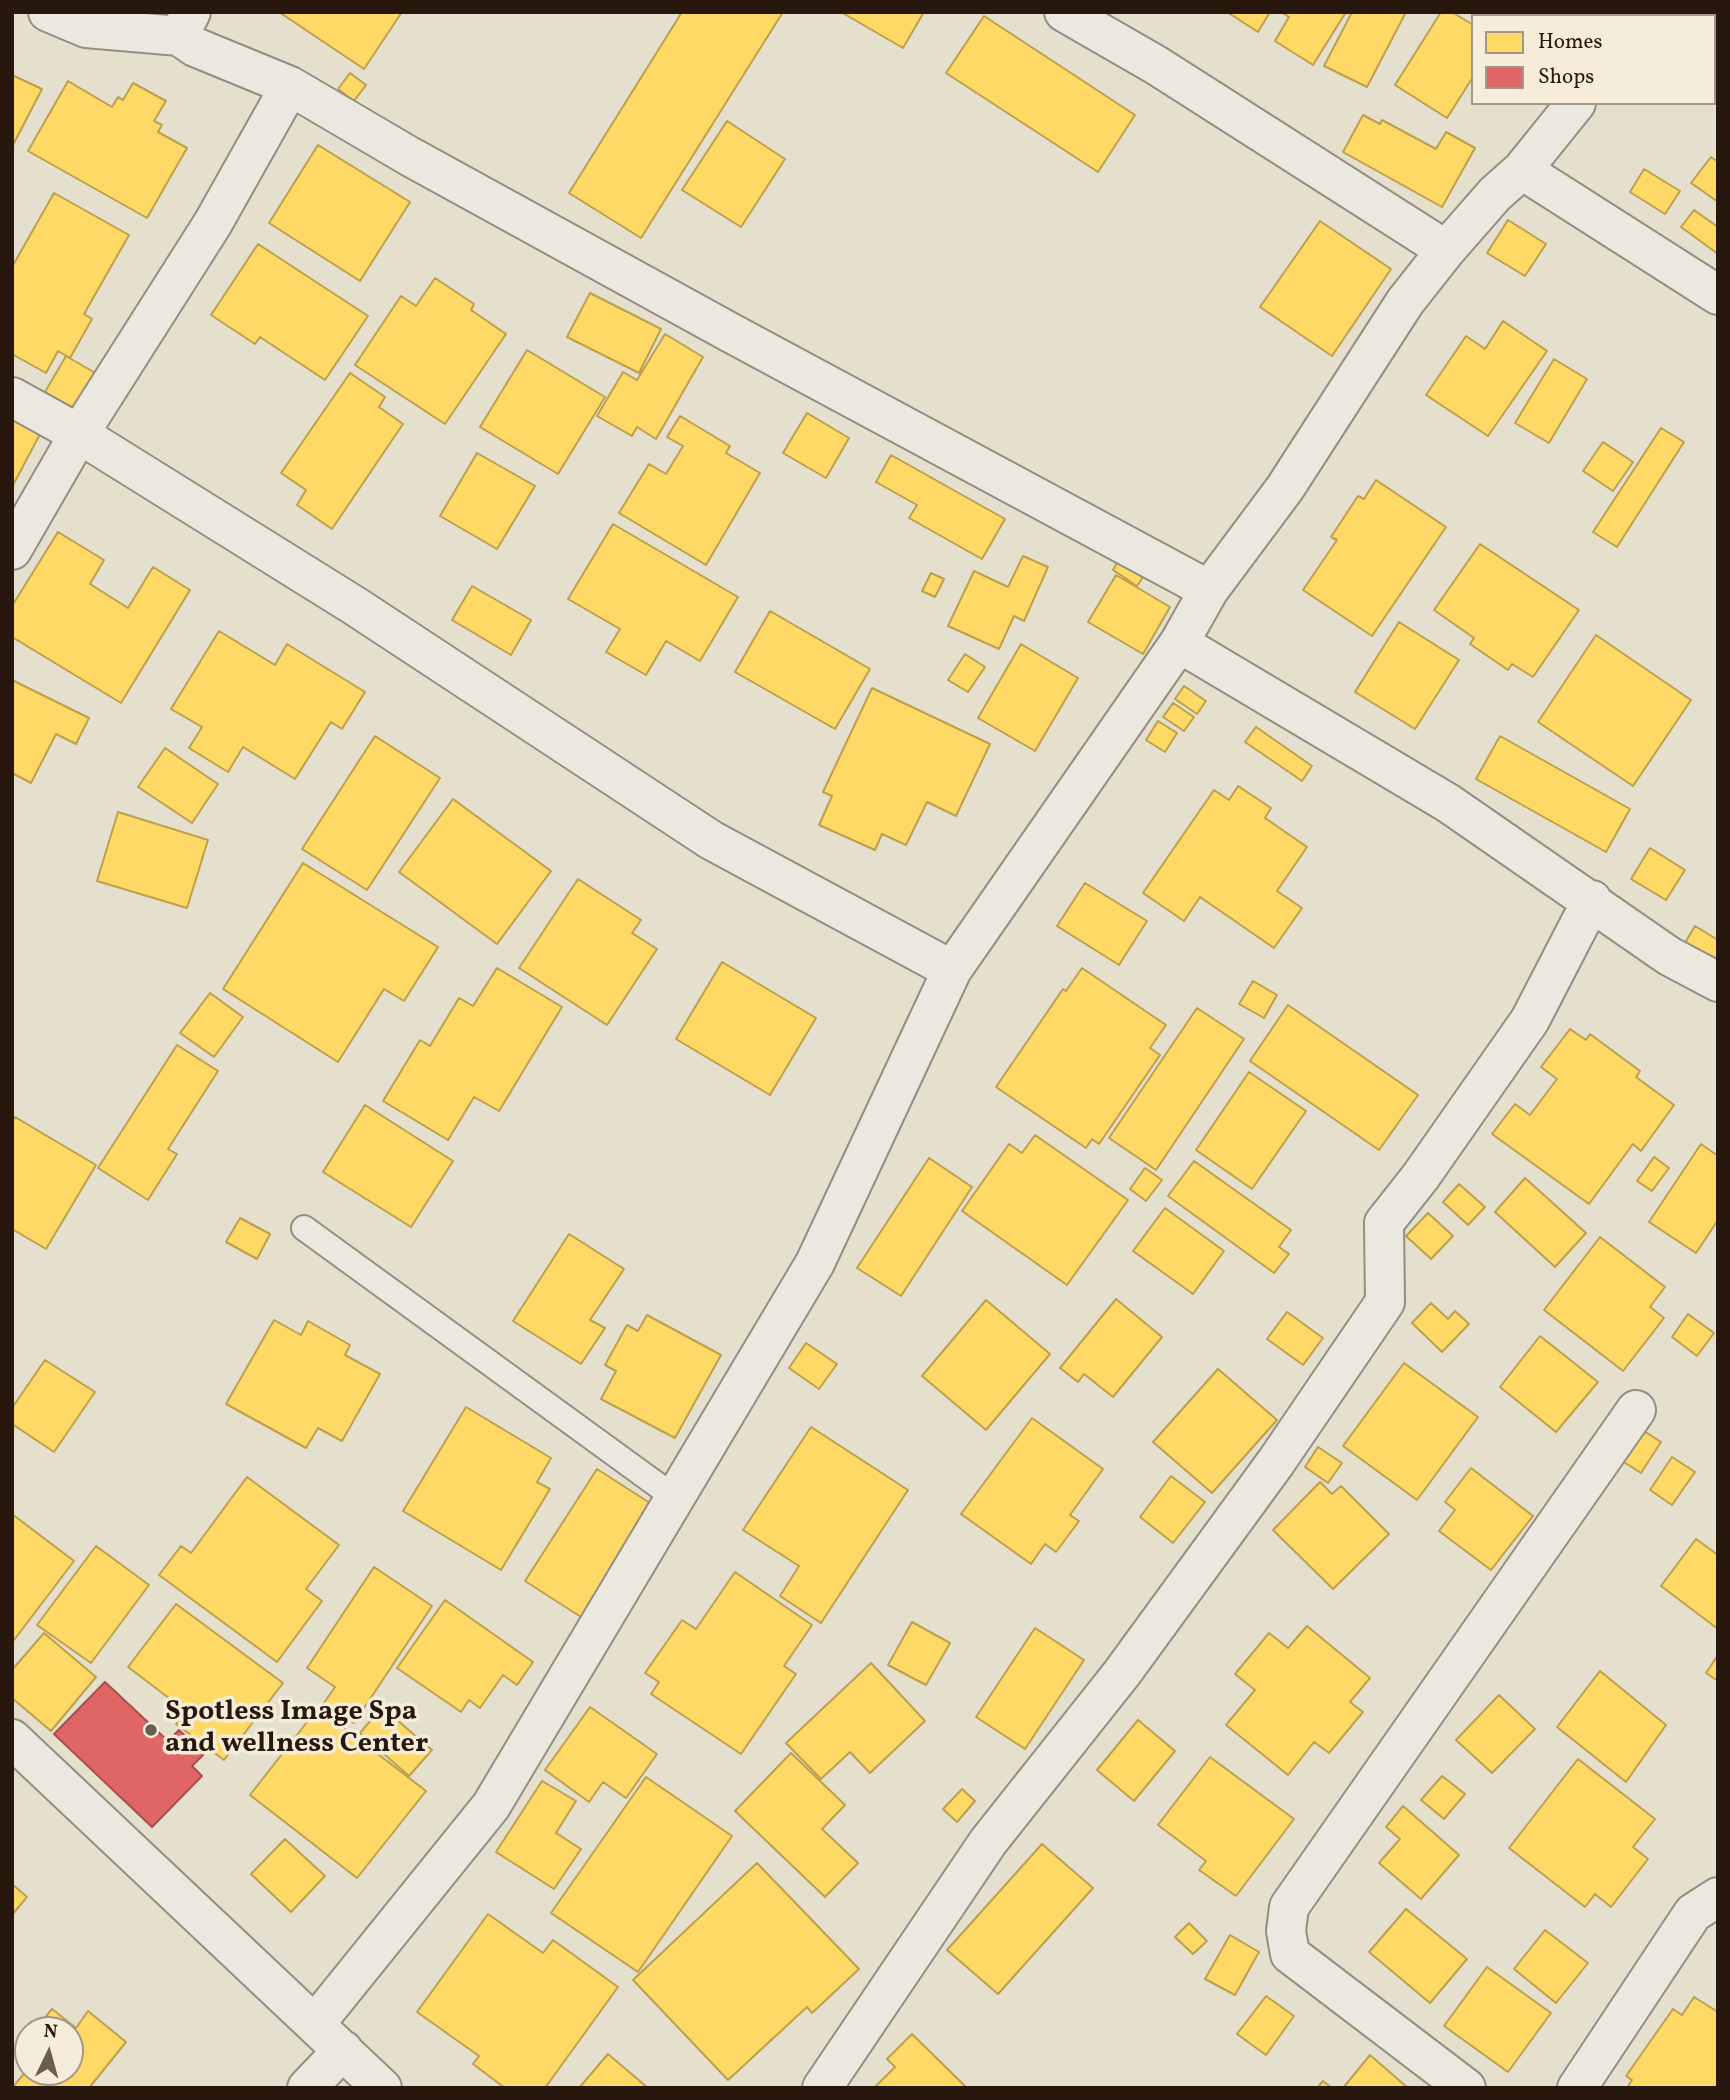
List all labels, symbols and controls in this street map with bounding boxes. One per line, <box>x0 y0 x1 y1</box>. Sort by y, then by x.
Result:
legend <box>1471 14 1716 105</box>
text: Homes <box>1538 28 1603 57</box>
text: Shops <box>1538 63 1594 92</box>
place label: Spotless Image Spa and wellness Center <box>165 1697 428 1763</box>
marker: Spotless Image Spa and wellness Center <box>143 1722 159 1738</box>
north arrow <box>14 2016 84 2086</box>
text: N <box>43 2019 59 2046</box>

